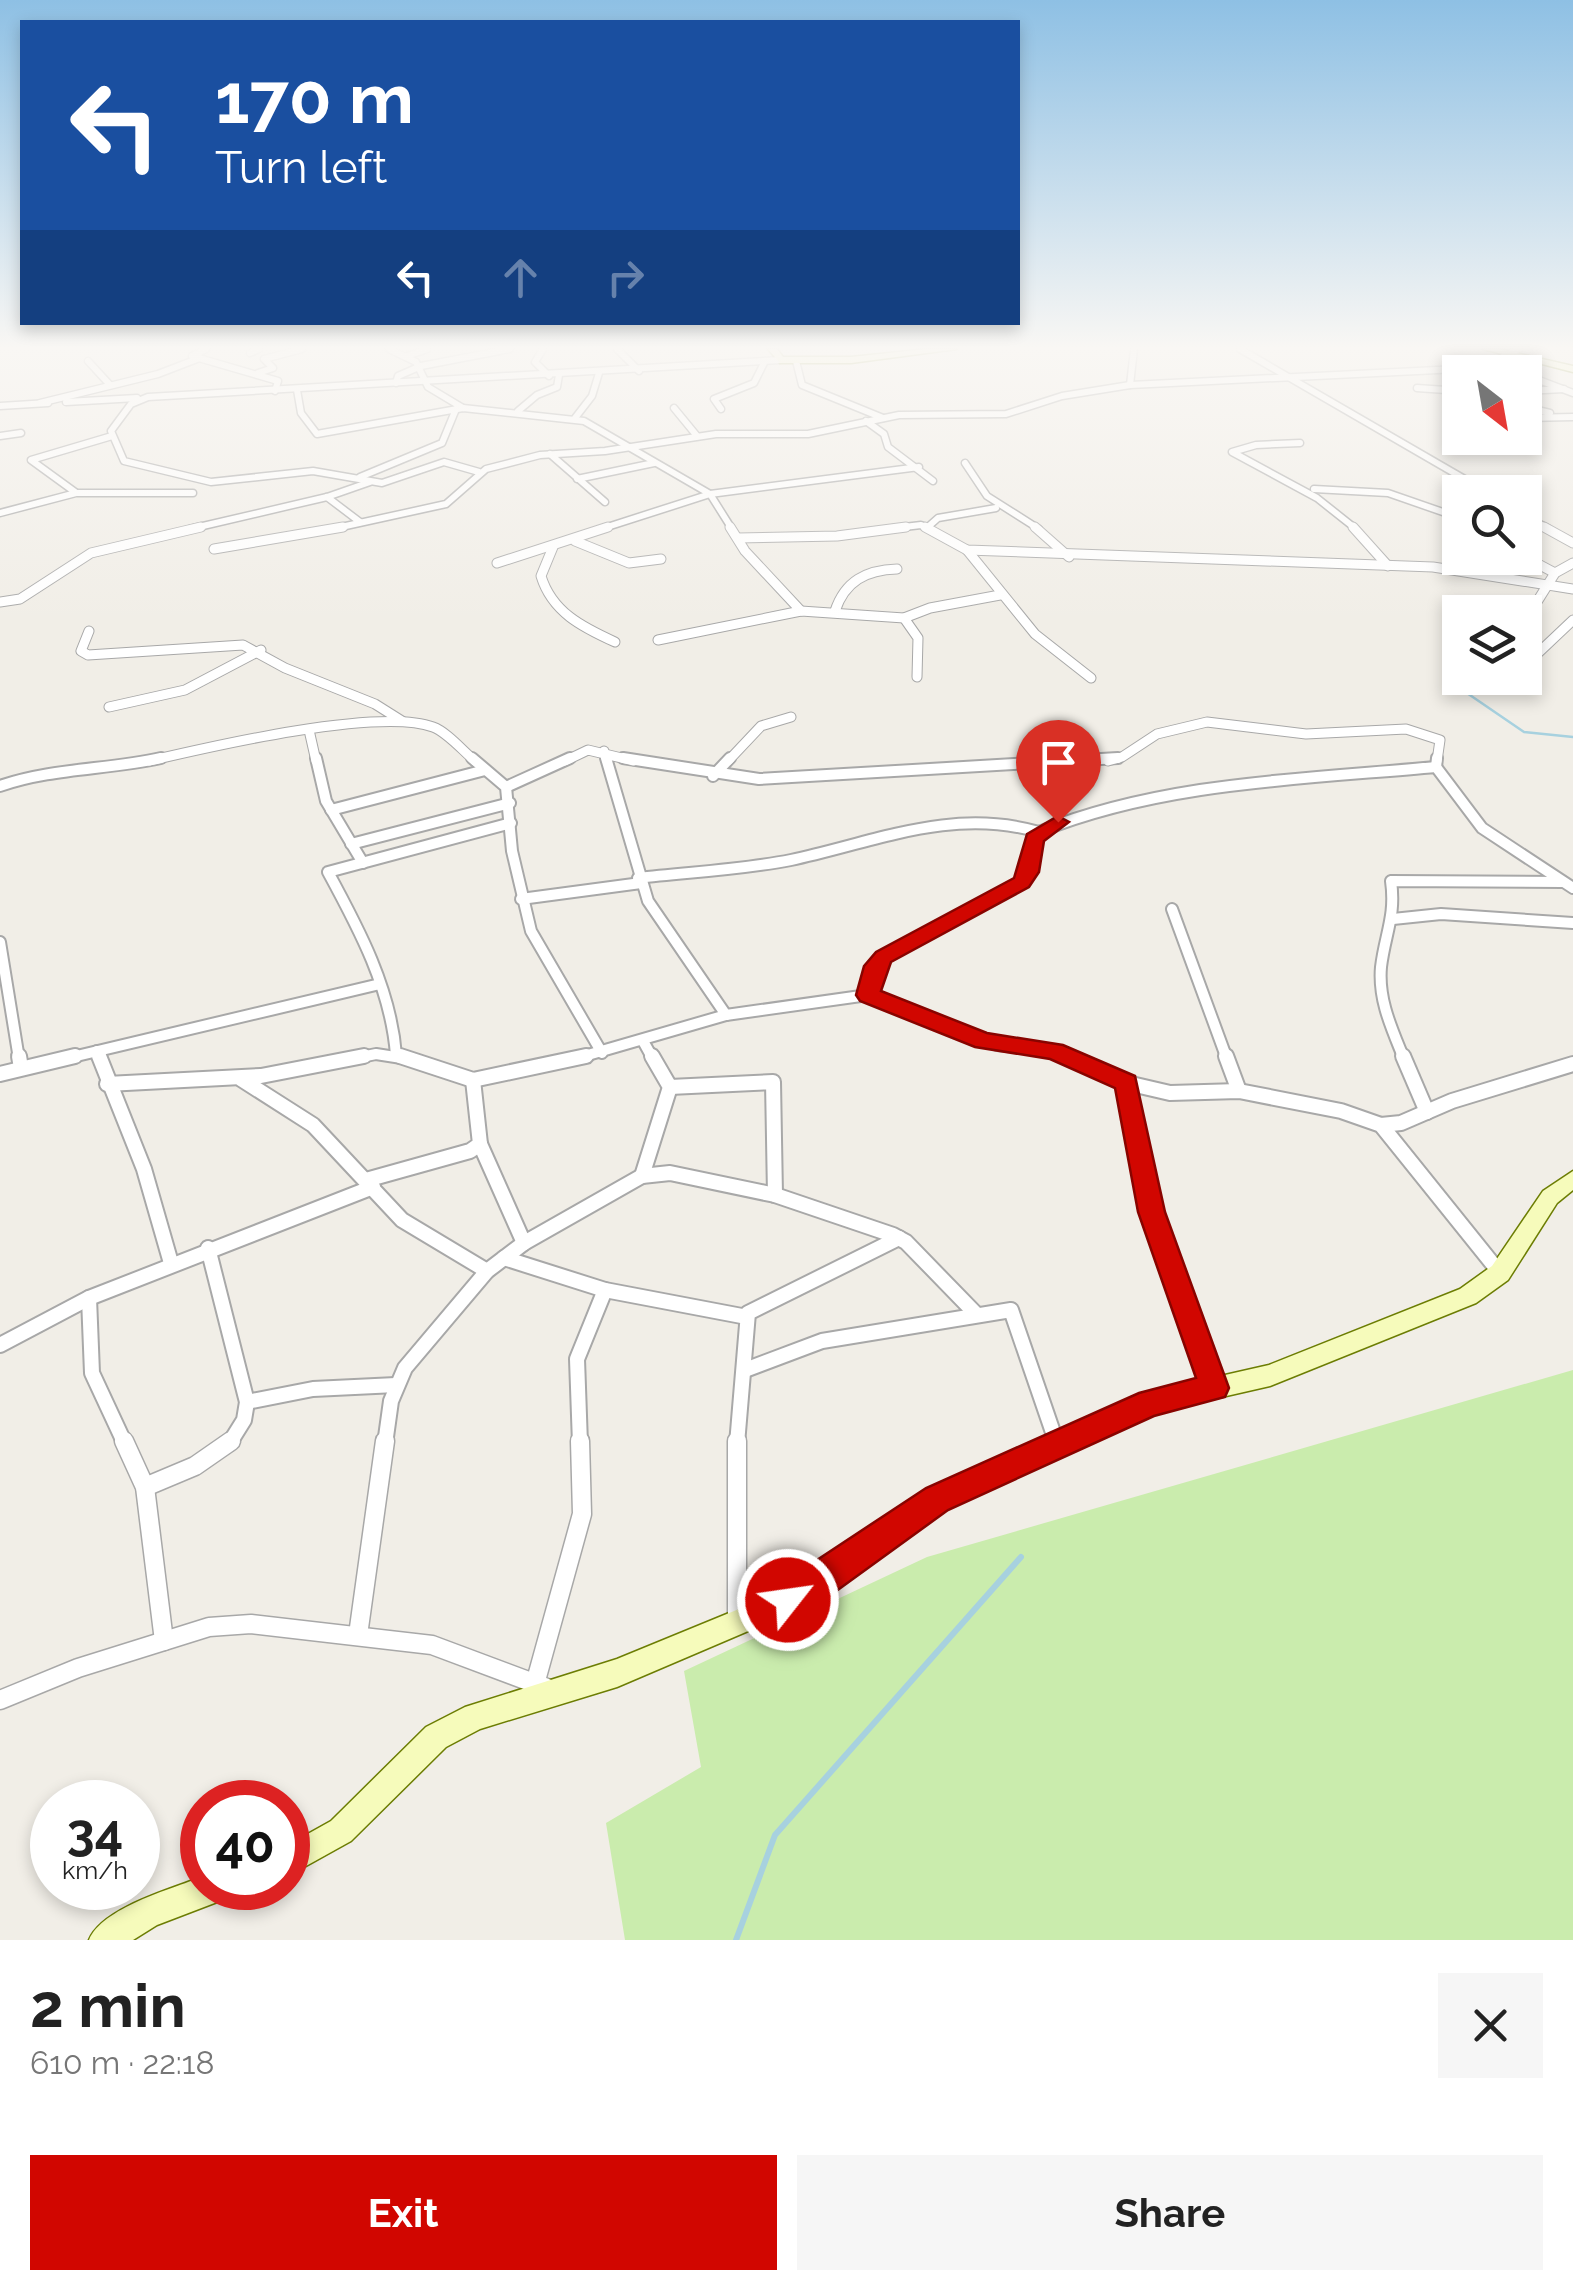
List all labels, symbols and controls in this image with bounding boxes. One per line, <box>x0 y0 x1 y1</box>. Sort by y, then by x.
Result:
text: 170 m <box>215 57 414 139</box>
icon: left <box>50 60 180 190</box>
text: Turn left <box>215 141 387 194</box>
icon: left <box>388 250 443 305</box>
icon: ahead <box>493 250 548 305</box>
icon: right <box>598 250 653 305</box>
north arrow <box>1442 355 1542 455</box>
map controls <box>1442 355 1542 695</box>
button: search <box>1442 475 1542 575</box>
button: layers <box>1442 595 1542 695</box>
pin <box>1016 720 1101 823</box>
icon: arrive <box>1031 735 1086 790</box>
position arrow <box>736 1548 840 1652</box>
speed limit sign: 40 <box>180 1780 310 1910</box>
text: 34 <box>67 1803 123 1862</box>
text: km/h <box>62 1855 128 1885</box>
text: 2 min <box>30 1971 186 2041</box>
button: close <box>1438 1973 1543 2078</box>
text: 610 m · 22:18 <box>30 2044 215 2081</box>
button: Exit <box>30 2155 777 2270</box>
button: Share <box>797 2155 1543 2270</box>

